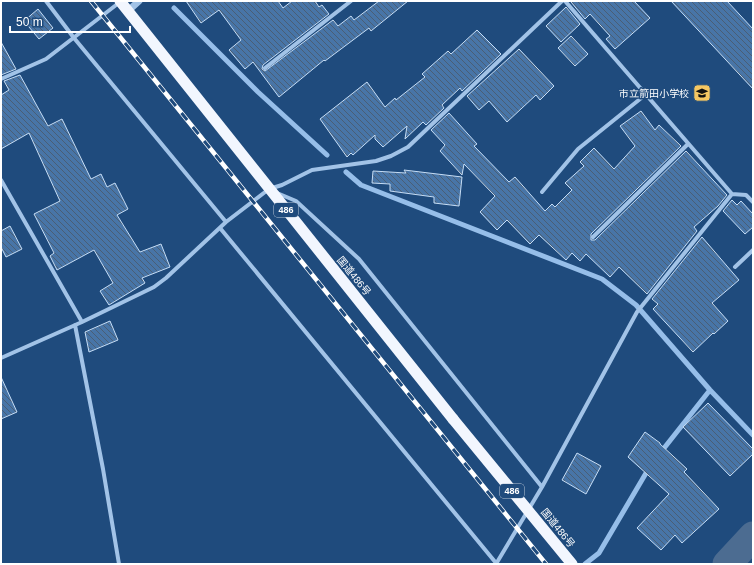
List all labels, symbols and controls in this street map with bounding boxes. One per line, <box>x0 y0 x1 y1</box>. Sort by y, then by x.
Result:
scale bar <box>10 8 130 34</box>
text: 50 m <box>16 15 43 29</box>
school or university icon: 市立箭田小学校 <box>692 83 712 103</box>
place label: 市立箭田小学校 <box>619 88 689 99</box>
road number: 486 <box>274 203 298 217</box>
street label: 国道486号 <box>335 254 373 298</box>
road number: 486 <box>500 484 524 498</box>
street label: 国道486号 <box>539 506 577 550</box>

